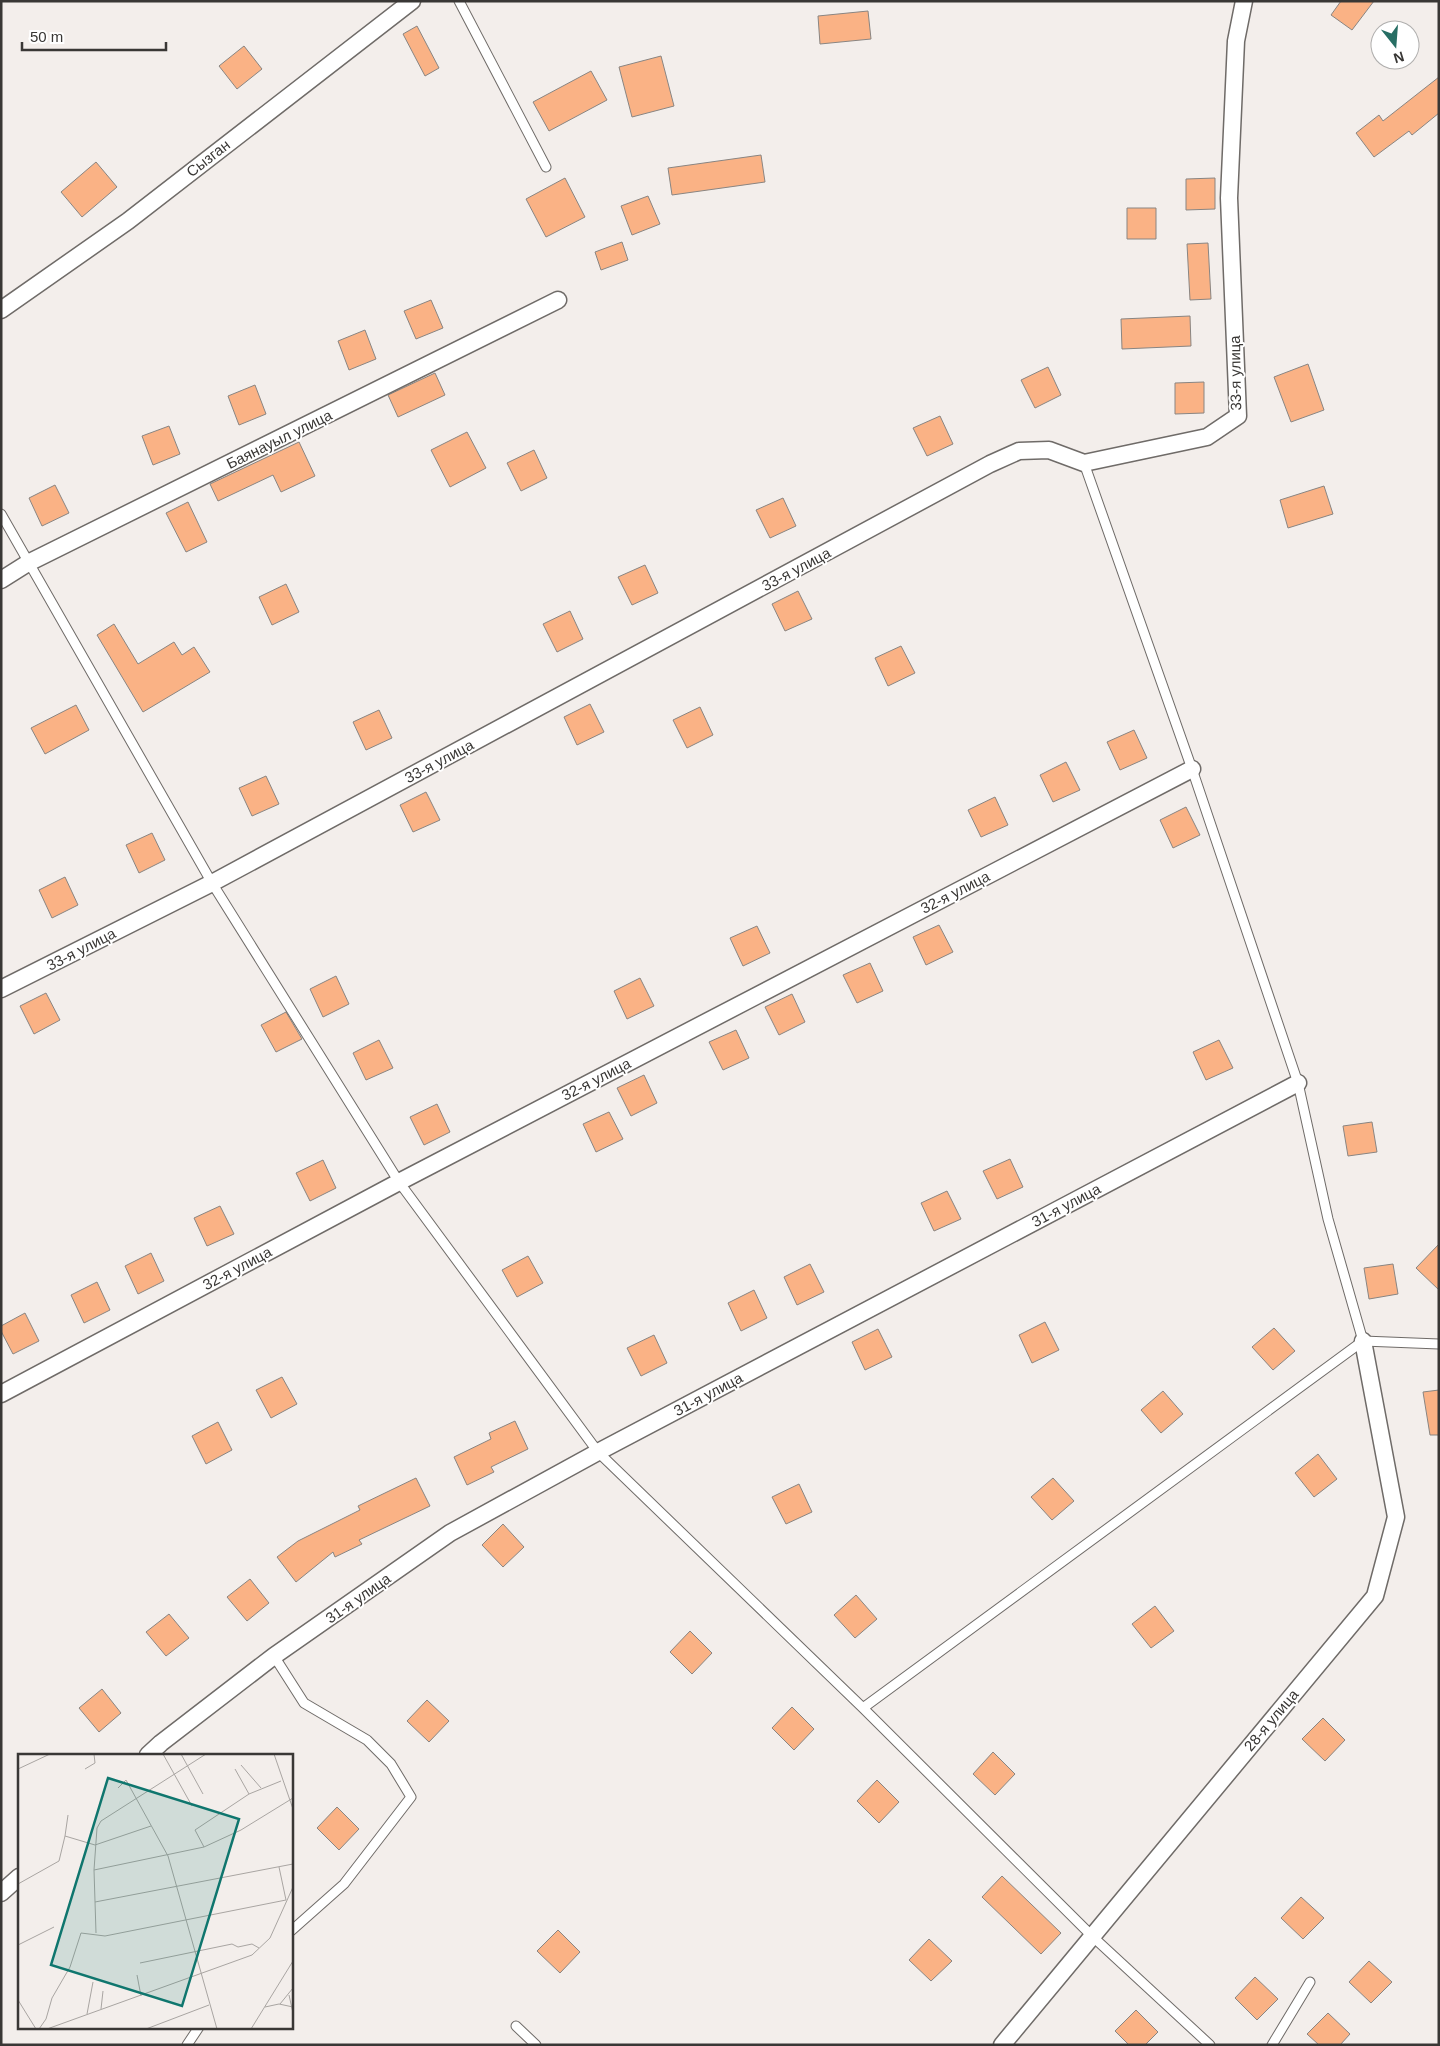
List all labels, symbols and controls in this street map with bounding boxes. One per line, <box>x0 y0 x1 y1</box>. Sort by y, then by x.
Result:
scale bar <box>22 20 166 52</box>
north arrow <box>1370 20 1420 70</box>
text: 50 m <box>30 28 63 45</box>
text: N <box>1392 48 1406 67</box>
street label: Сызган <box>183 136 233 180</box>
street label: 33-я улица <box>1226 335 1244 411</box>
street label: Баянауыл улица <box>224 406 335 472</box>
street label: 33-я улица <box>759 544 834 594</box>
street label: 33-я улица <box>402 736 477 786</box>
street label: 32-я улица <box>918 867 993 917</box>
street label: 33-я улица <box>44 924 119 974</box>
street label: 32-я улица <box>559 1054 634 1104</box>
street label: 31-я улица <box>1029 1180 1104 1230</box>
street label: 32-я улица <box>200 1243 275 1293</box>
street label: 31-я улица <box>671 1369 746 1419</box>
street label: 31-я улица <box>322 1569 394 1627</box>
street label: 28-я улица <box>1240 1685 1302 1754</box>
inset map <box>18 1754 292 2028</box>

